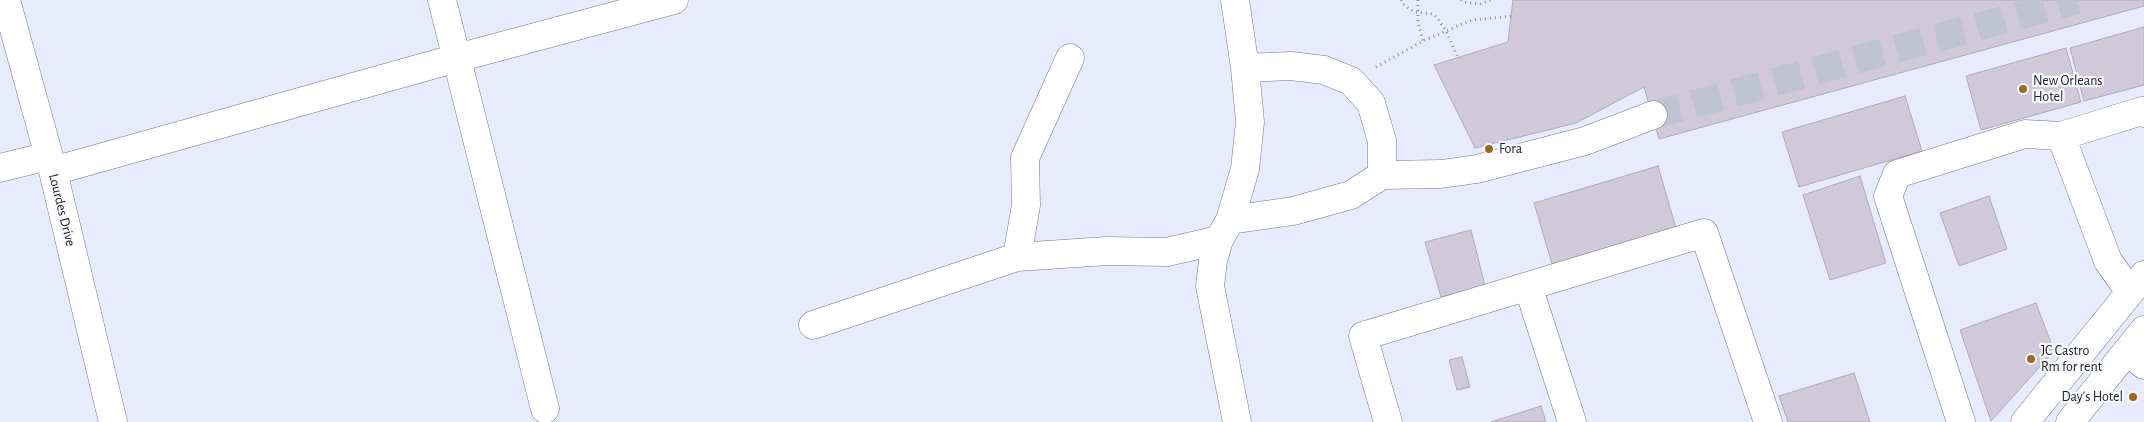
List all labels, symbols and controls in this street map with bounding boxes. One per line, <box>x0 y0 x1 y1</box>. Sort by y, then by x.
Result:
place label: New Orleans Hotel <box>2033 73 2103 105</box>
marker: New Orleans Hotel <box>2017 83 2029 95</box>
place label: Fora <box>1499 141 1522 157</box>
marker: Fora <box>1483 143 1495 155</box>
street label: Lourdes Drive <box>45 172 79 248</box>
place label: JC Castro Rm for rent <box>2041 343 2102 376</box>
marker: JC Castro Rm for rent <box>2025 353 2037 365</box>
place label: Day's Hotel <box>2062 389 2123 405</box>
marker: Day's Hotel <box>2127 391 2139 403</box>

